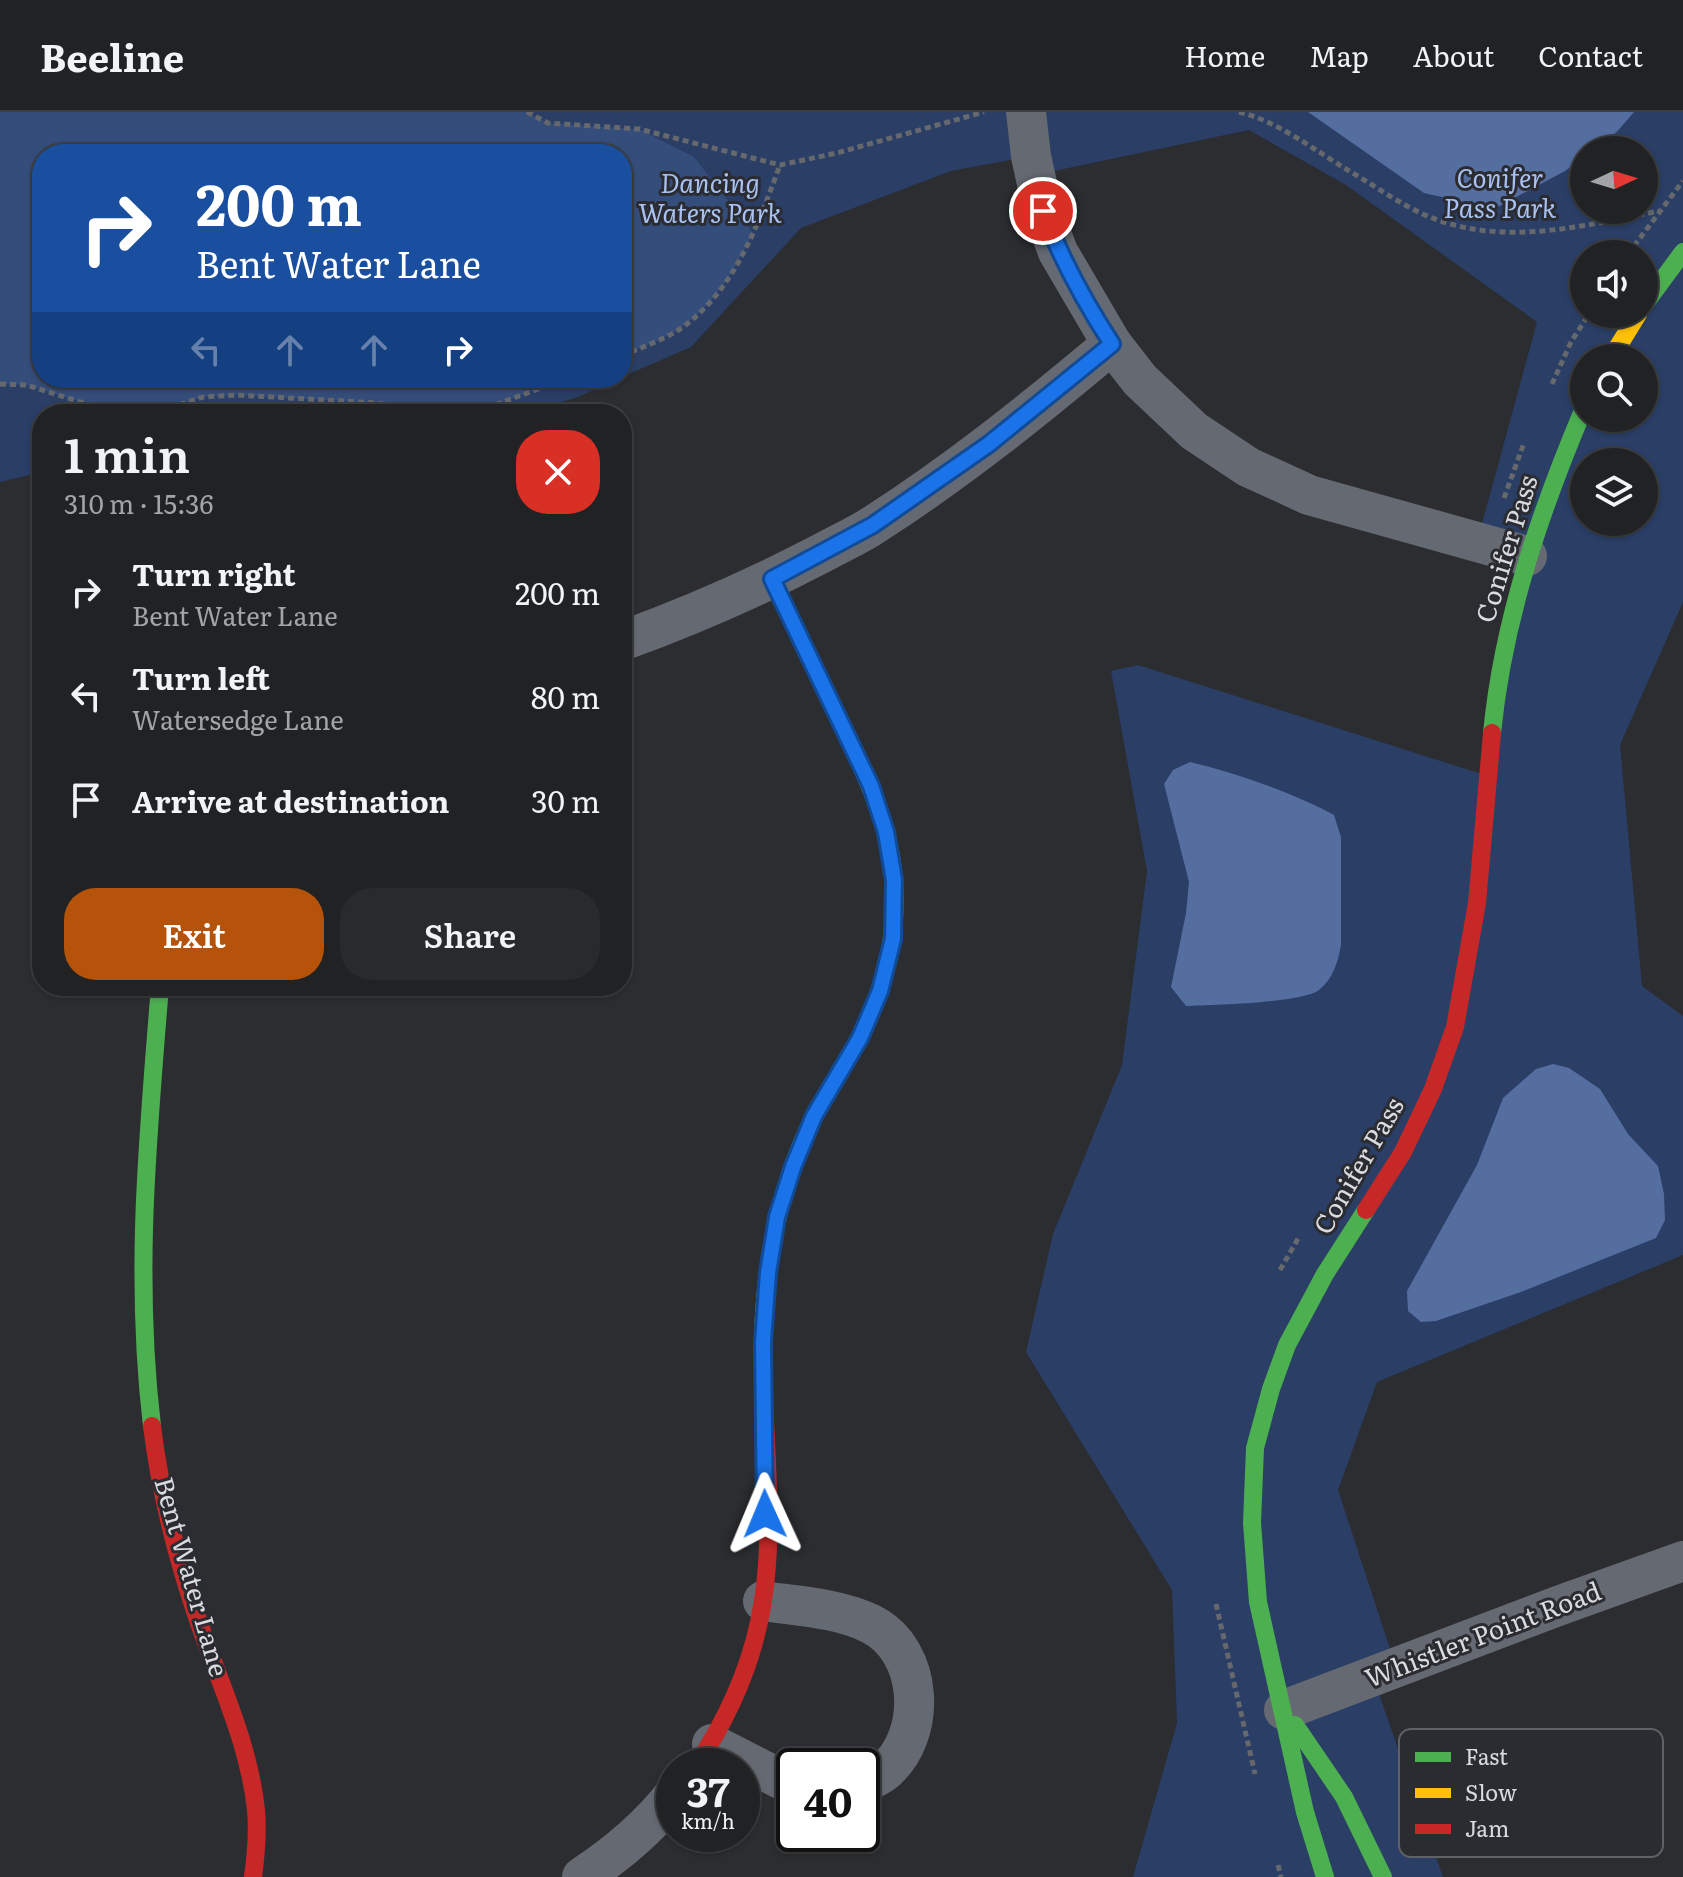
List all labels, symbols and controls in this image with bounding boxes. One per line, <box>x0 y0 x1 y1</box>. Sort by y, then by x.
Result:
text: Beeline <box>40 27 184 84</box>
text: Home <box>1184 34 1265 76</box>
text: Map <box>1309 34 1369 76</box>
text: About <box>1413 34 1494 76</box>
text: Contact <box>1538 34 1643 76</box>
north arrow <box>1570 136 1658 224</box>
map controls <box>1570 136 1658 536</box>
park label: Conifer Pass Park <box>1444 157 1557 226</box>
text: 200 m <box>196 160 362 243</box>
park label: Dancing Waters Park <box>638 162 782 231</box>
icon: right <box>64 176 168 280</box>
pin <box>1009 177 1077 245</box>
icon: arrive <box>1021 189 1065 233</box>
text: Bent Water Lane <box>196 236 481 289</box>
button: sound <box>1570 240 1658 328</box>
icon: left <box>184 328 228 372</box>
icon: ahead <box>268 328 312 372</box>
icon: ahead <box>352 328 396 372</box>
icon: right <box>436 328 480 372</box>
button: search <box>1570 344 1658 432</box>
text: 1 min <box>64 417 190 488</box>
button: close <box>516 430 600 514</box>
button: layers <box>1570 448 1658 536</box>
street label: Conifer Pass <box>1464 470 1546 627</box>
text: 310 m · 15:36 <box>64 483 213 522</box>
text: Turn right <box>132 551 296 595</box>
icon: right <box>64 570 108 614</box>
text: 200 m <box>515 570 600 614</box>
text: Bent Water Lane <box>132 595 338 634</box>
text: Turn left <box>132 655 270 699</box>
icon: left <box>64 674 108 718</box>
text: 80 m <box>531 674 600 718</box>
text: Watersedge Lane <box>132 699 344 738</box>
icon: arrive <box>64 778 108 822</box>
text: Arrive at destination <box>132 778 449 822</box>
text: 30 m <box>531 778 600 822</box>
button: Exit <box>64 888 324 980</box>
button: Share <box>340 888 600 980</box>
street label: Conifer Pass <box>1302 1089 1412 1241</box>
street label: Bent Water Lane <box>146 1472 241 1681</box>
position arrow <box>723 1472 807 1556</box>
street label: Whistler Point Road <box>1358 1570 1606 1696</box>
legend <box>1399 1729 1663 1857</box>
text: Fast <box>1465 1739 1508 1772</box>
speed limit sign: 40 <box>776 1748 880 1852</box>
text: 37 <box>686 1760 730 1819</box>
text: Slow <box>1465 1775 1517 1808</box>
text: km/h <box>681 1805 735 1835</box>
text: Jam <box>1465 1811 1509 1844</box>

